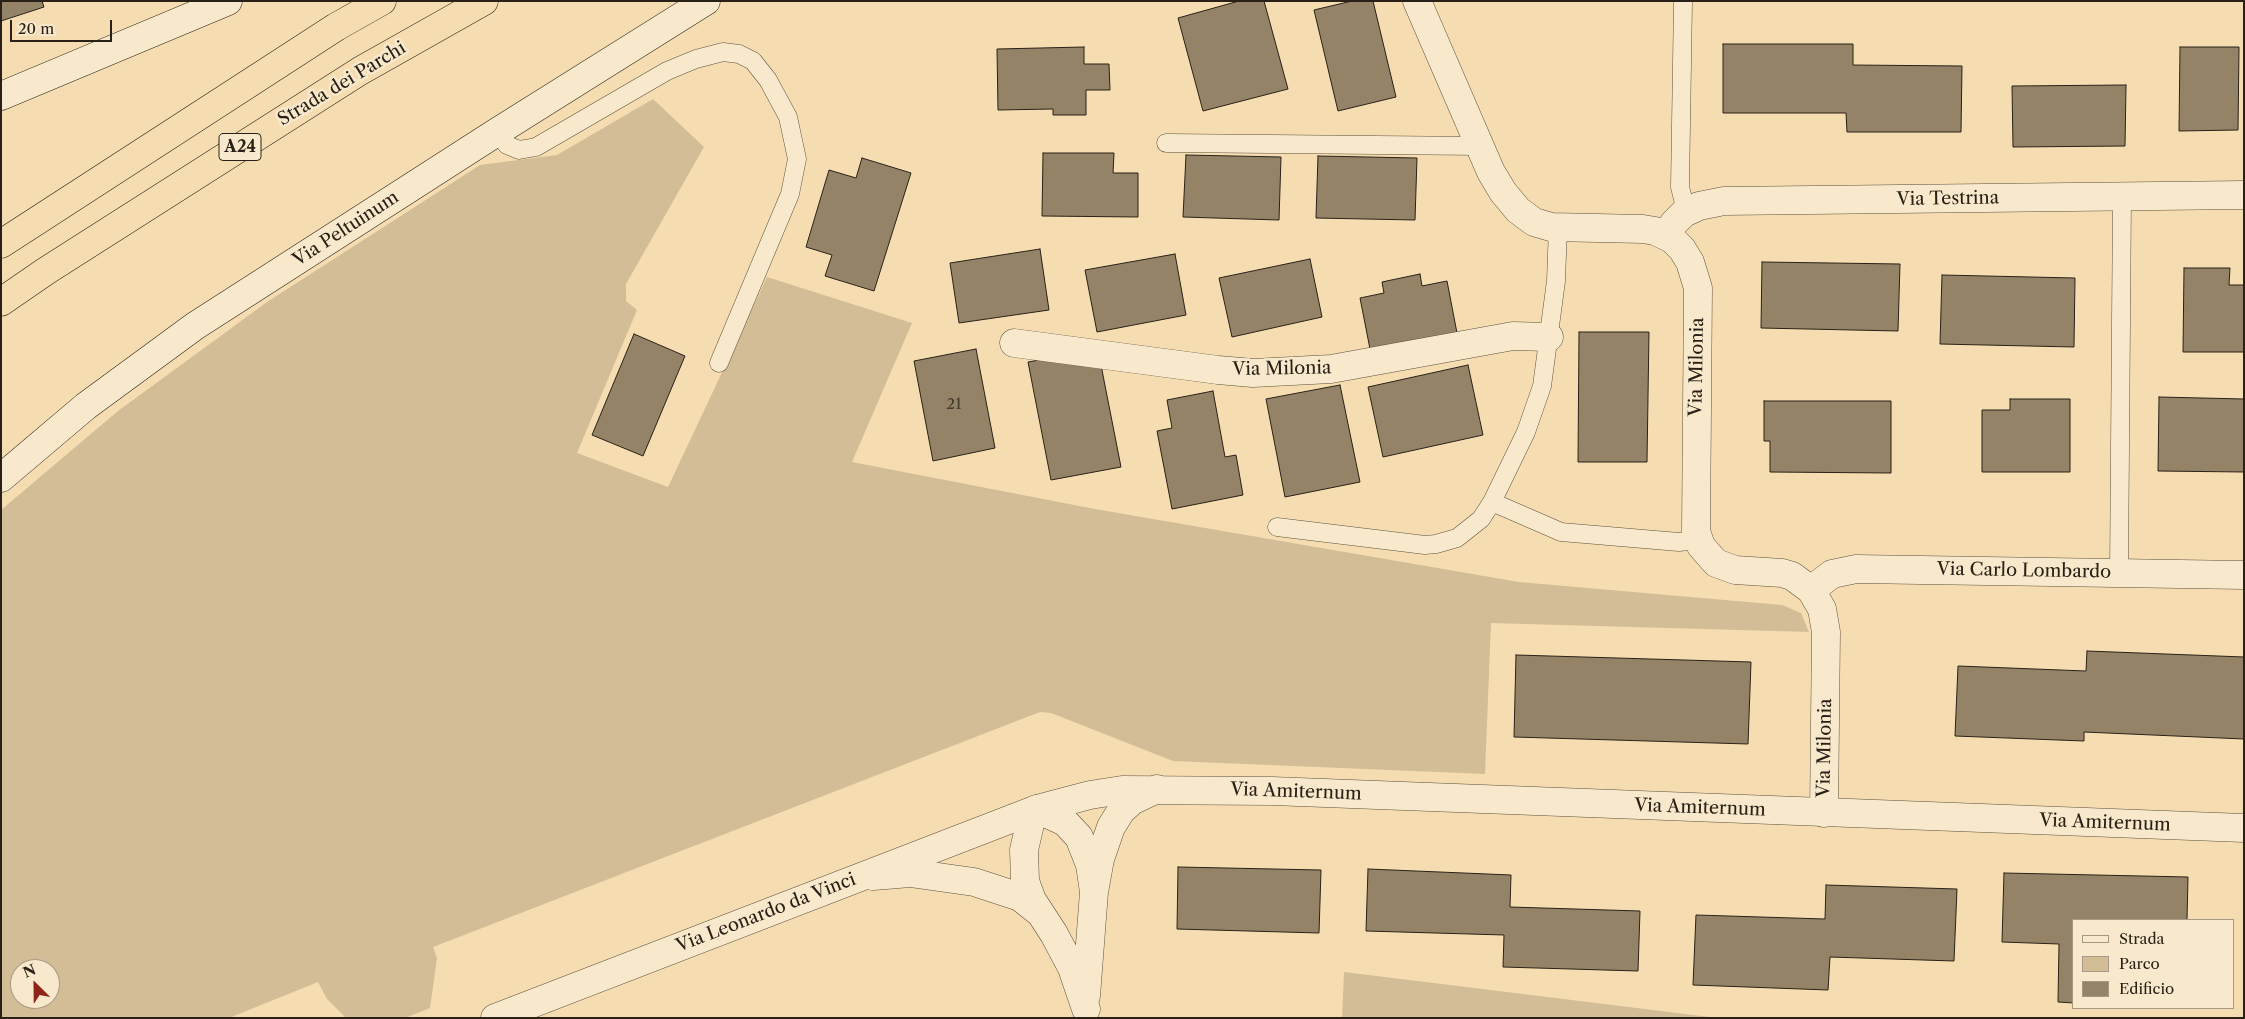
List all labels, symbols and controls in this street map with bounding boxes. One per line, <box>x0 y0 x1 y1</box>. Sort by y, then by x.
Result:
scale bar <box>12 10 115 42</box>
text: 20 m <box>18 19 54 38</box>
street label: Strada dei Parchi <box>274 37 410 131</box>
road number: A24 <box>219 134 261 160</box>
street label: Via Peltuinum <box>289 187 403 271</box>
street label: Via Testrina <box>1897 187 1999 211</box>
street label: Via Milonia <box>1685 317 1709 417</box>
street label: Via Milonia <box>1232 357 1332 381</box>
house number: 21 <box>947 396 961 414</box>
street label: Via Carlo Lombardo <box>1937 559 2111 583</box>
street label: Via Milonia <box>1813 698 1837 798</box>
street label: Via Amiternum <box>1230 779 1362 805</box>
street label: Via Amiternum <box>1634 795 1766 821</box>
street label: Via Amiternum <box>2039 810 2171 836</box>
street label: Via Leonardo da Vinci <box>673 869 859 957</box>
legend <box>2072 919 2235 1009</box>
text: Strada <box>2119 929 2165 948</box>
text: Parco <box>2119 954 2160 973</box>
north arrow <box>10 959 60 1009</box>
text: N <box>20 960 39 982</box>
text: Edificio <box>2119 979 2174 998</box>

